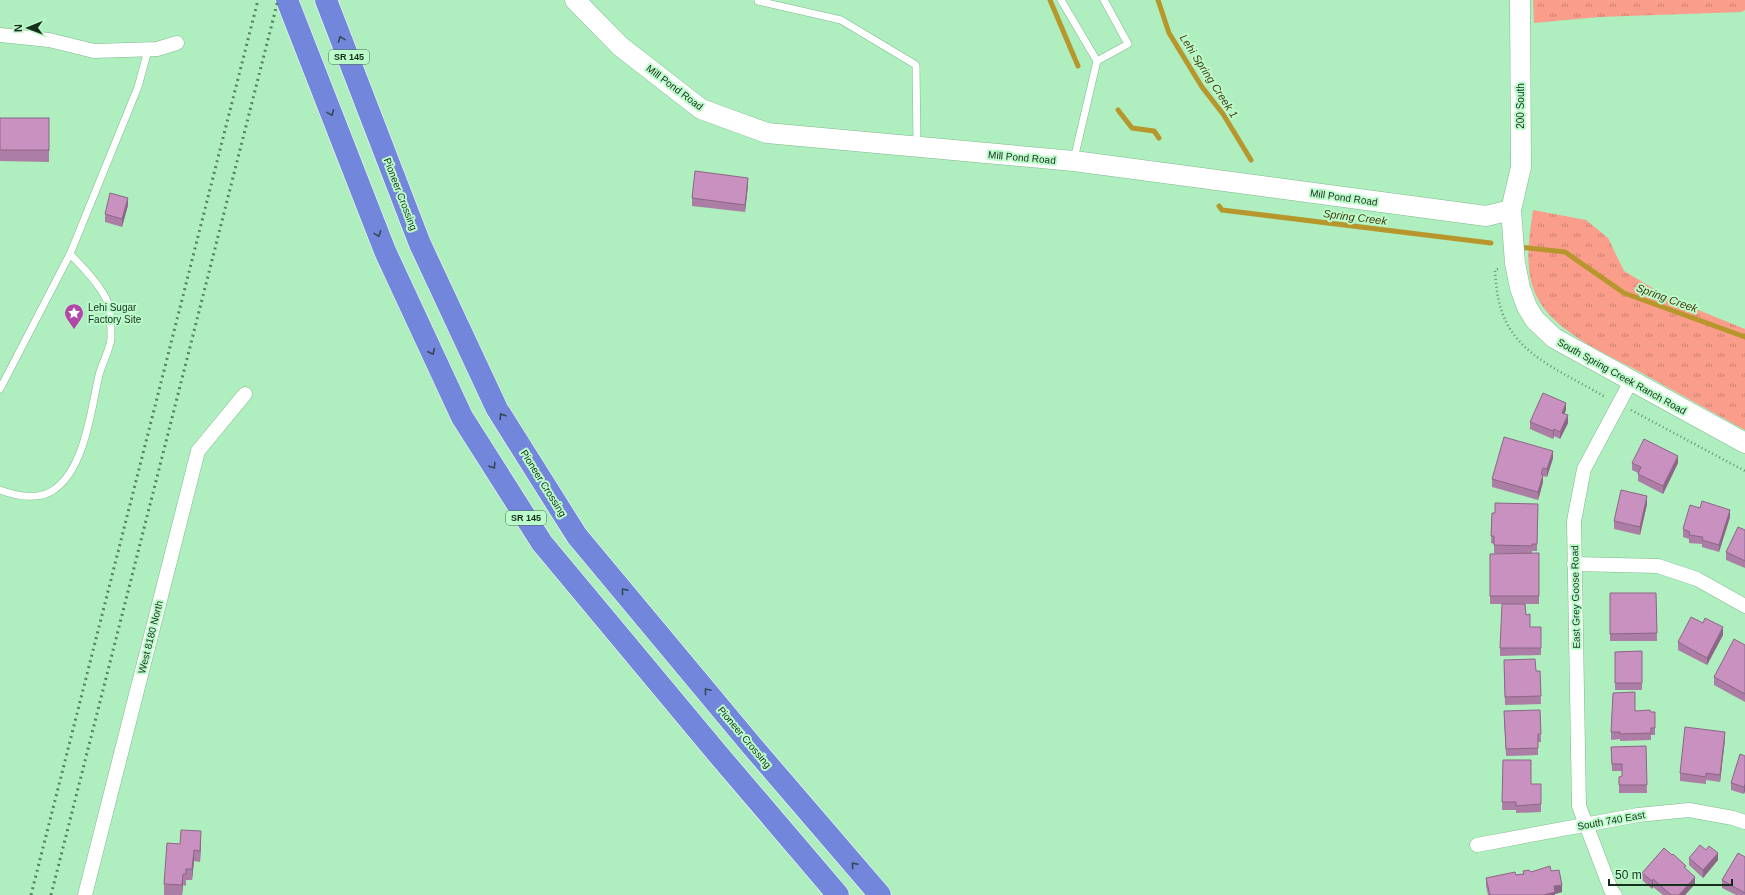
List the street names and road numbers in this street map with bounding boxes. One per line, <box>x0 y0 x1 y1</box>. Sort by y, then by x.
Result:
road number: SR 145 <box>329 50 369 64</box>
street label: Mill Pond Road <box>644 63 705 112</box>
street label: 200 South <box>1515 83 1526 129</box>
street label: Mill Pond Road <box>988 149 1056 166</box>
street label: Pioneer Crossing <box>382 156 419 232</box>
street label: Mill Pond Road <box>1310 187 1378 208</box>
street label: South Spring Creek Ranch Road <box>1555 336 1688 417</box>
street label: Pioneer Crossing <box>519 448 569 519</box>
road number: SR 145 <box>506 511 546 525</box>
street label: East Grey Goose Road <box>1569 545 1582 649</box>
street label: West 8180 North <box>136 599 165 675</box>
street label: Pioneer Crossing <box>716 704 773 770</box>
street label: South 740 East <box>1576 809 1646 832</box>

